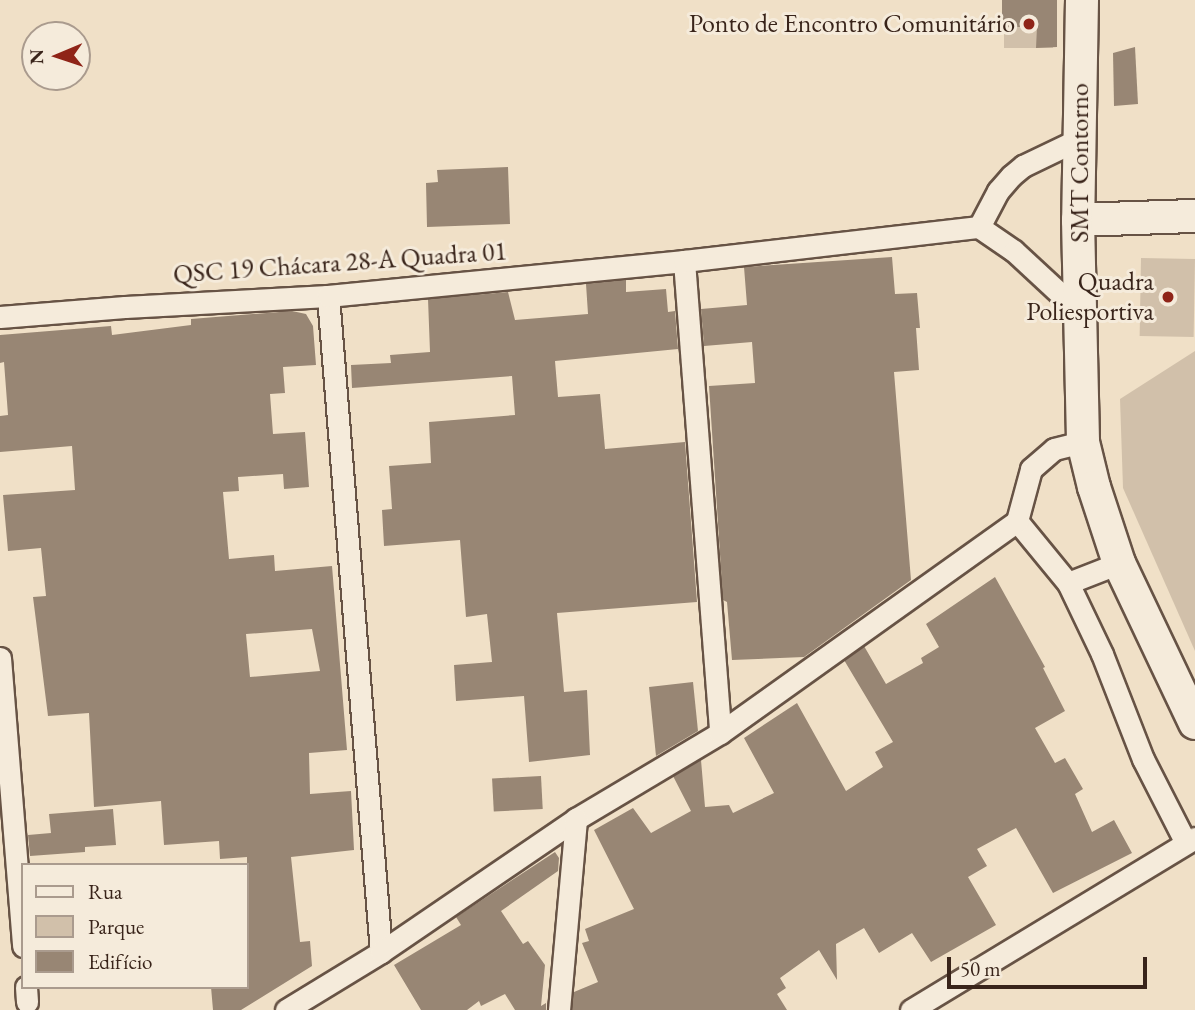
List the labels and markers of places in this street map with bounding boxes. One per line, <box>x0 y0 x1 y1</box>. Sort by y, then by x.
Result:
place label: Ponto de Encontro Comunitário <box>689 8 1015 40</box>
marker: Ponto de Encontro Comunitário <box>1021 16 1037 32</box>
place label: Quadra Poliesportiva <box>1026 266 1154 328</box>
marker: Quadra Poliesportiva <box>1160 289 1176 305</box>

